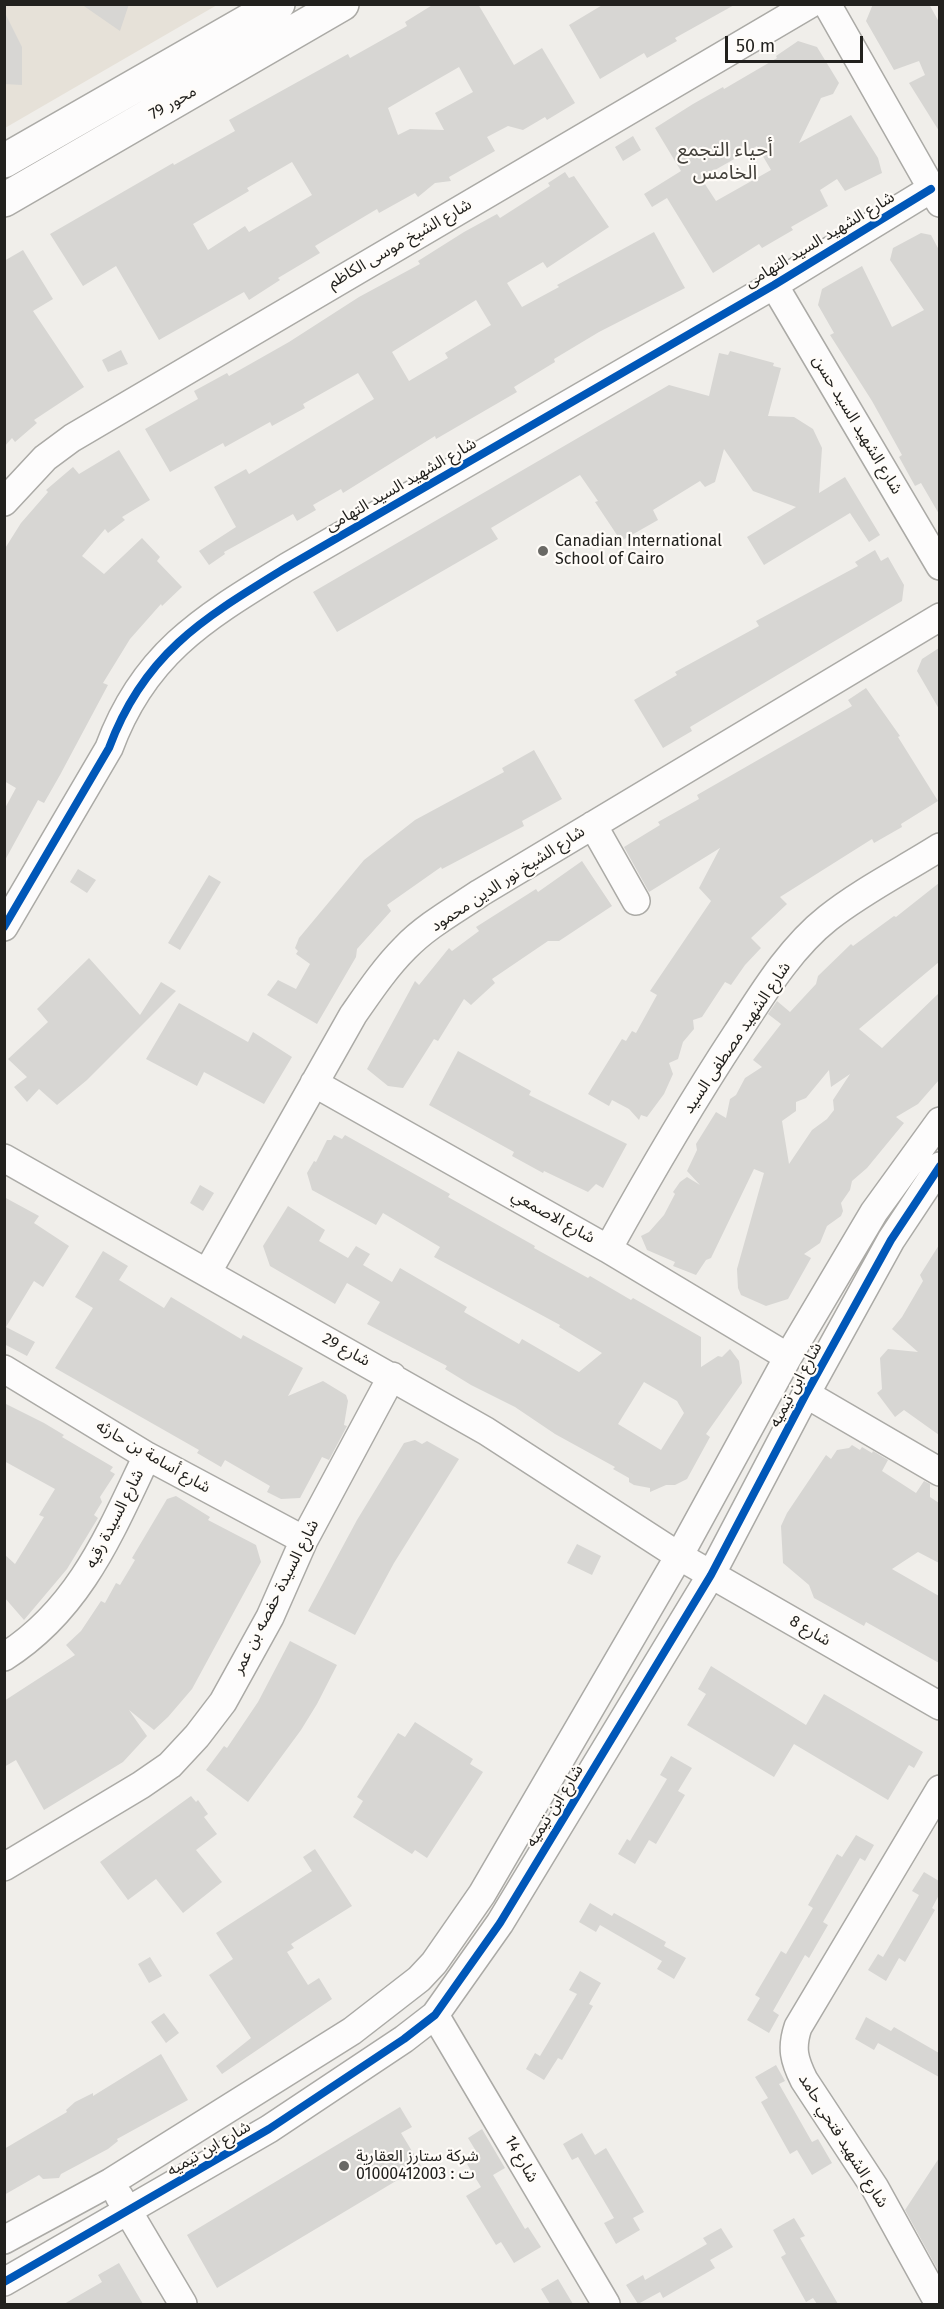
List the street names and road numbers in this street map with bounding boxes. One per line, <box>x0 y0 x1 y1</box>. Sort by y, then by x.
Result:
street label: محور 79 <box>146 82 200 124</box>
street label: شارع الشهيد السيد التهامى <box>742 188 898 292</box>
street label: شارع الشيخ موسى الكاظم <box>325 195 475 293</box>
street label: شارع الشهيد السيد حسن <box>808 352 906 498</box>
street label: شارع الشهيد السيد التهامى <box>322 434 480 536</box>
street label: شارع الشيخ نور الدين محمود <box>427 822 589 936</box>
street label: شارع الشهيد مصطفى السيد <box>679 959 795 1117</box>
street label: شارع الاصمعي <box>508 1186 598 1248</box>
street label: شارع 29 <box>319 1329 373 1371</box>
street label: شارع ابن تيميه <box>766 1339 826 1431</box>
street label: شارع أسامة بن حارثه <box>92 1416 214 1498</box>
street label: شارع السيدة رقيه <box>82 1466 148 1572</box>
street label: شارع السيدة حفصه بن عمر <box>229 1517 323 1677</box>
street label: شارع 8 <box>786 1612 834 1650</box>
street label: شارع ابن تيميه <box>522 1761 588 1851</box>
street label: شارع الشهيد فتحي حامد <box>794 2071 892 2211</box>
street label: شارع ابن تيميه <box>164 2117 254 2181</box>
street label: شارع 14 <box>500 2132 542 2186</box>

